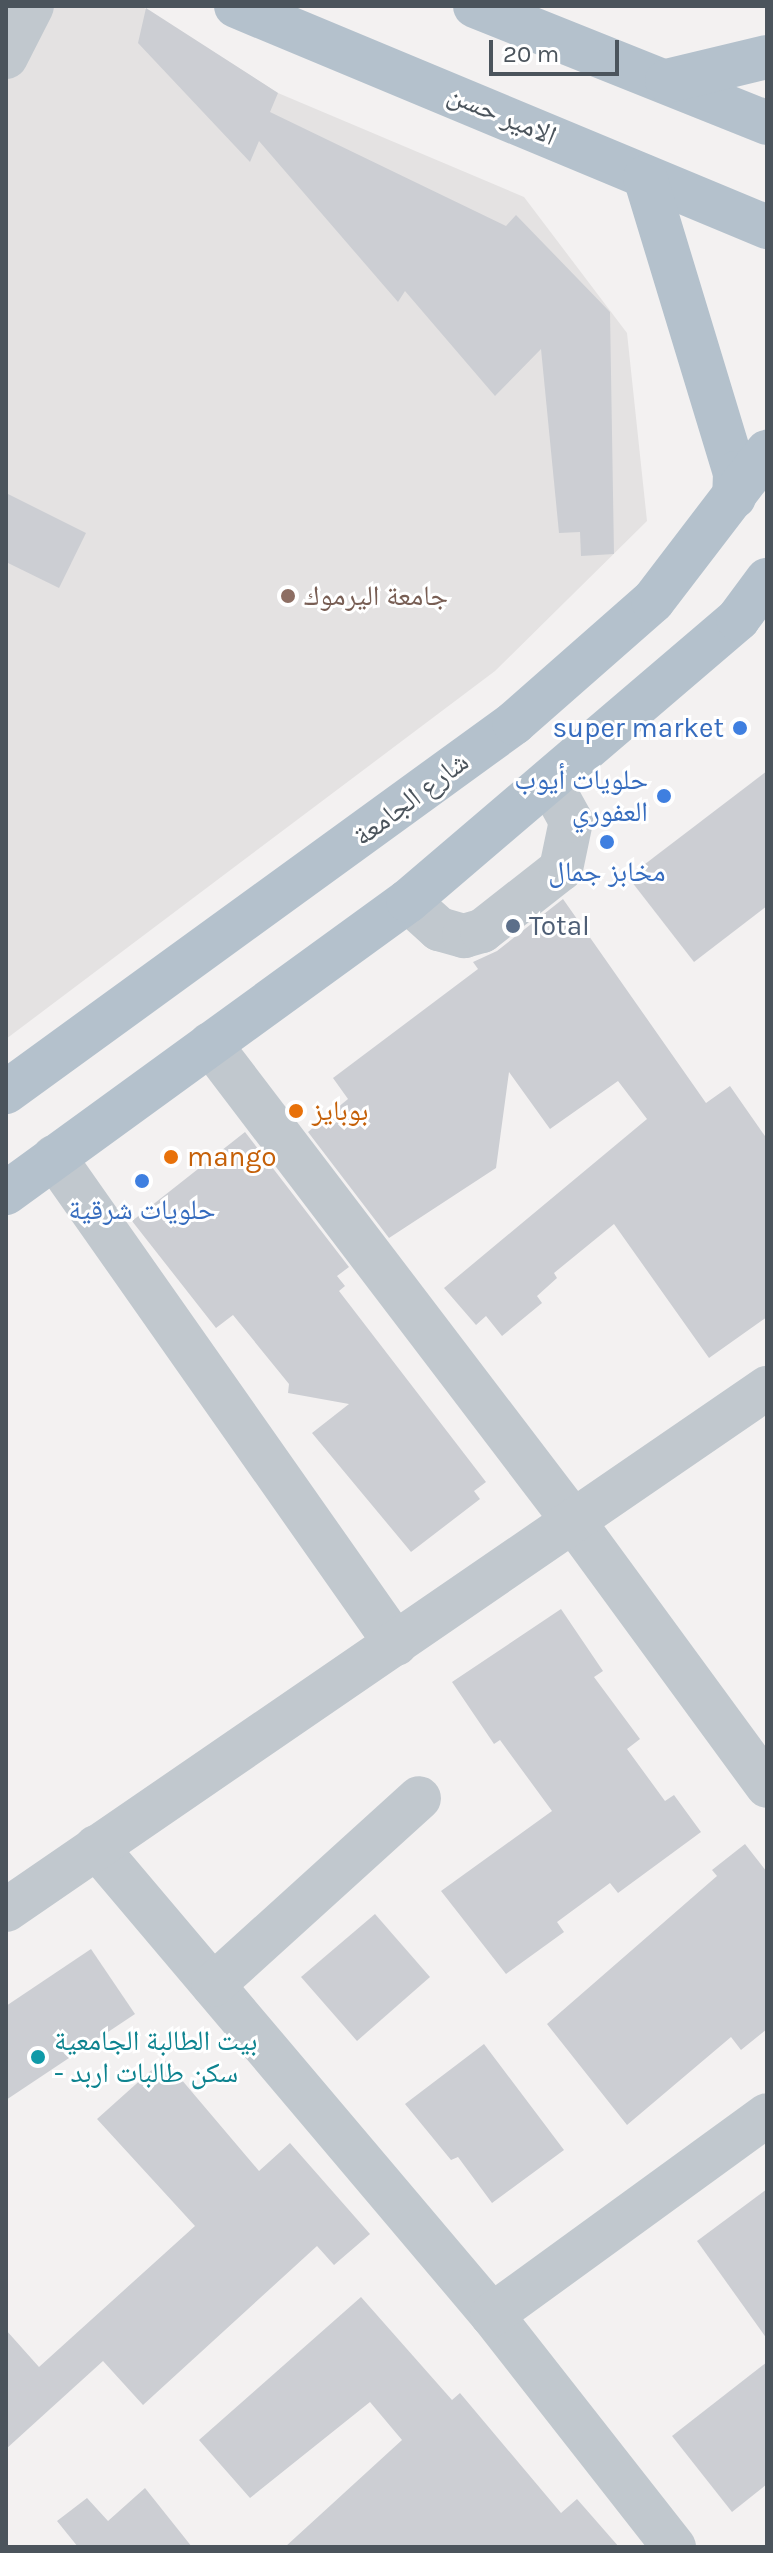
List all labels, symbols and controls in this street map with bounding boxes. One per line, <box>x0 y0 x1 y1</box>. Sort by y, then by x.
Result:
scale bar <box>493 24 623 74</box>
text: 20 m <box>503 40 559 68</box>
street label: الامير حسن <box>443 77 561 153</box>
place label: جامعة اليرموك <box>304 579 448 613</box>
marker: جامعة اليرموك <box>279 587 297 605</box>
place label: super market <box>552 711 724 745</box>
marker: super market <box>731 719 749 737</box>
street label: شارع الجامعة <box>347 745 475 853</box>
place label: حلويات أيوب العفوري <box>514 763 648 829</box>
marker: حلويات أيوب العفوري <box>655 787 673 805</box>
marker: مخابز جمال <box>598 833 616 851</box>
place label: مخابز جمال <box>548 855 666 889</box>
place label: Total <box>529 909 590 943</box>
marker: Total <box>504 917 522 935</box>
place label: بوبايز <box>312 1094 369 1128</box>
marker: بوبايز <box>287 1102 305 1120</box>
place label: mango <box>187 1140 277 1174</box>
marker: mango <box>162 1148 180 1166</box>
marker: حلويات شرقية <box>133 1172 151 1190</box>
place label: حلويات شرقية <box>69 1193 215 1227</box>
place label: بيت الطالبة الجامعية - سكن طالبات اربد <box>54 2024 257 2090</box>
marker: بيت الطالبة الجامعية - سكن طالبات اربد <box>29 2048 47 2066</box>

